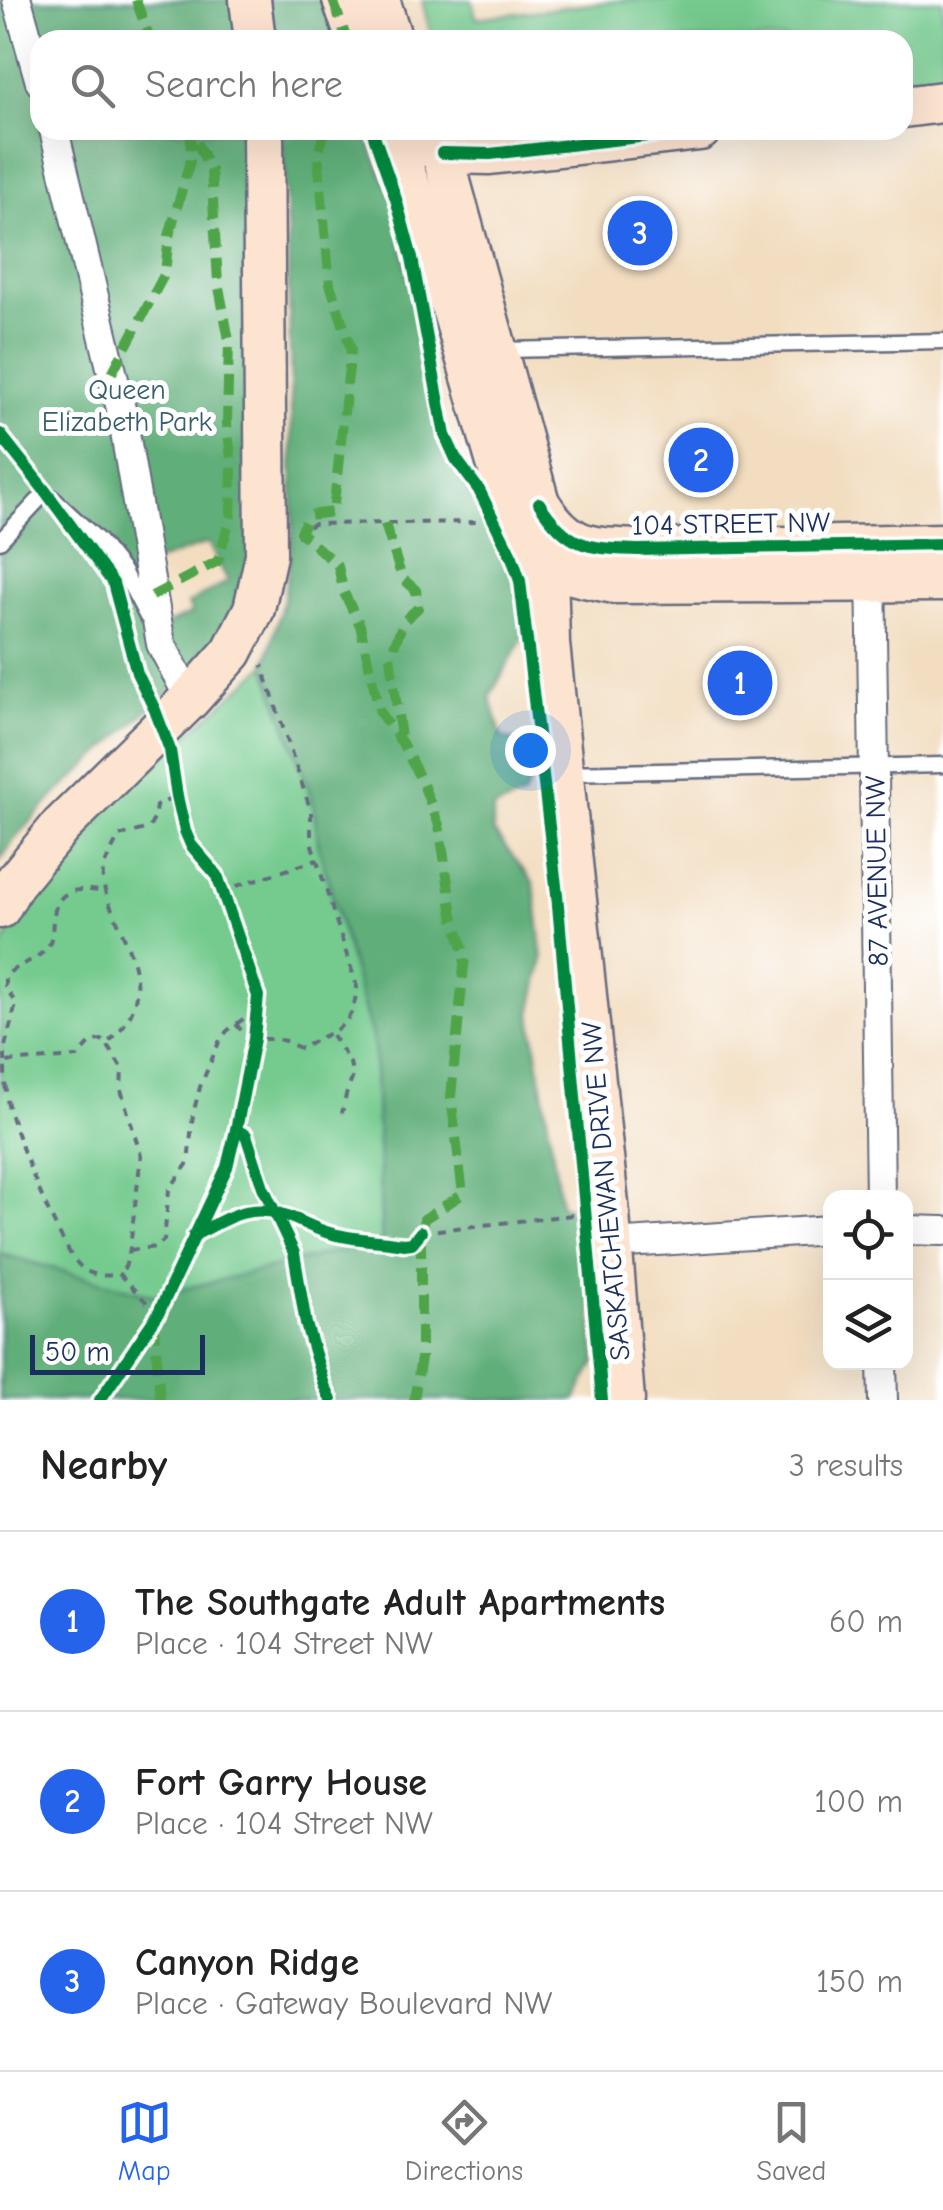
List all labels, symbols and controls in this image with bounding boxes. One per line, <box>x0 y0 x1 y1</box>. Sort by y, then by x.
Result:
search box <box>30 30 913 140</box>
icon: search <box>65 58 120 113</box>
text: Search here <box>145 63 343 107</box>
pin: 3 <box>608 196 672 270</box>
park label: Queen Elizabeth Park <box>42 374 213 438</box>
pin: 2 <box>668 422 734 498</box>
street label: 104 STREET NW <box>632 506 831 542</box>
pin: 1 <box>708 646 772 720</box>
your location <box>505 725 556 776</box>
street label: 87 AVENUE NW <box>859 775 895 967</box>
street label: SASKATCHEWAN DRIVE NW <box>575 1019 637 1362</box>
map controls <box>823 1190 913 1370</box>
button: locate <box>823 1190 913 1280</box>
button: layers <box>823 1280 913 1370</box>
scale bar <box>30 1330 205 1374</box>
text: 50 m <box>45 1336 110 1368</box>
text: Nearby <box>40 1441 167 1490</box>
text: 3 results <box>789 1447 903 1484</box>
text: The Southgate Adult Apartments <box>135 1581 665 1625</box>
text: 1 <box>66 1603 79 1640</box>
text: 60 m <box>829 1603 903 1640</box>
text: Place · 104 Street NW <box>135 1625 433 1662</box>
text: Fort Garry House <box>135 1761 427 1805</box>
text: 2 <box>65 1783 80 1820</box>
text: 100 m <box>814 1783 903 1820</box>
text: Place · 104 Street NW <box>135 1805 433 1842</box>
text: Canyon Ridge <box>135 1941 359 1985</box>
text: 3 <box>65 1963 80 2000</box>
text: 150 m <box>816 1963 903 2000</box>
text: Place · Gateway Boulevard NW <box>135 1985 552 2022</box>
tab: Map <box>117 2095 172 2187</box>
tab: Directions <box>405 2095 523 2187</box>
tab: Saved <box>756 2095 826 2187</box>

